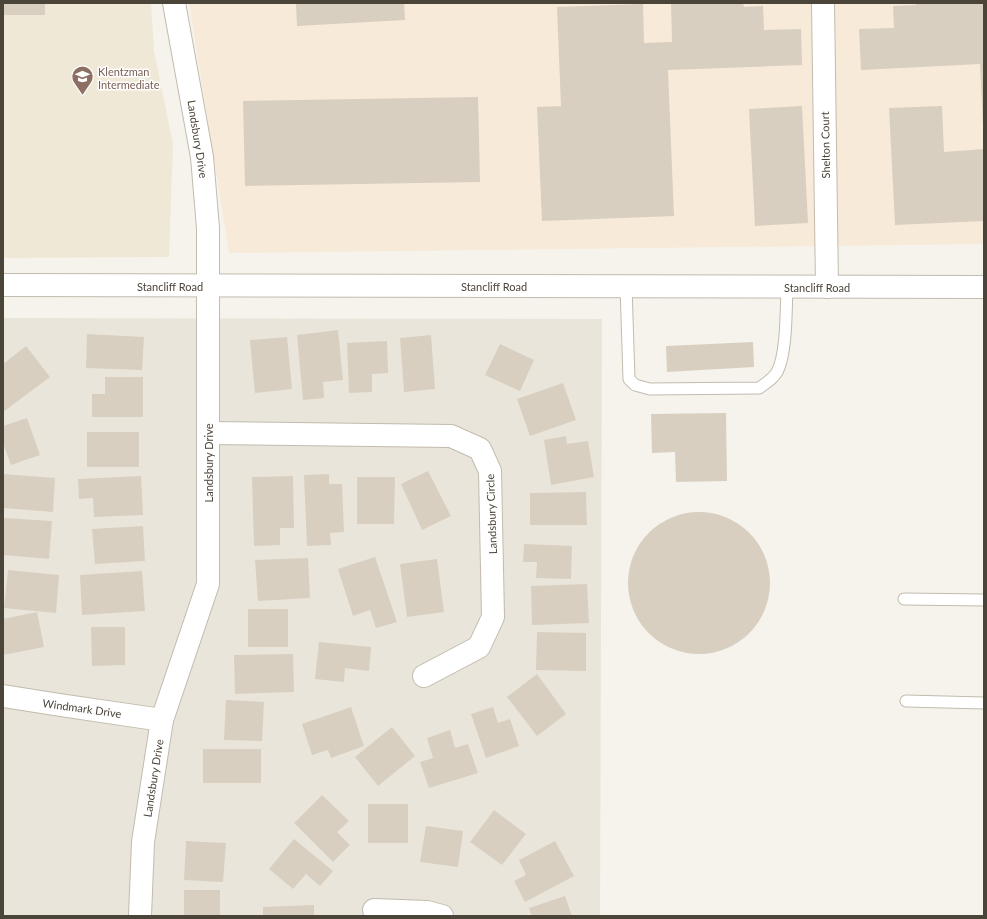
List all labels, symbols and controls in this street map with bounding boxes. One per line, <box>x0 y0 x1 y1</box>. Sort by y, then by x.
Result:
school or university icon: Klentzman Intermediate <box>70 64 96 97</box>
place label: Klentzman Intermediate <box>98 65 160 91</box>
street label: Landsbury Drive <box>185 99 211 179</box>
street label: Shelton Court <box>818 111 832 179</box>
street label: Stancliff Road <box>137 280 203 293</box>
street label: Stancliff Road <box>461 280 527 293</box>
street label: Stancliff Road <box>784 281 850 294</box>
street label: Landsbury Drive <box>202 423 215 502</box>
street label: Landsbury Circle <box>483 474 499 554</box>
street label: Windmark Drive <box>42 696 122 720</box>
street label: Landsbury Drive <box>140 738 166 818</box>

